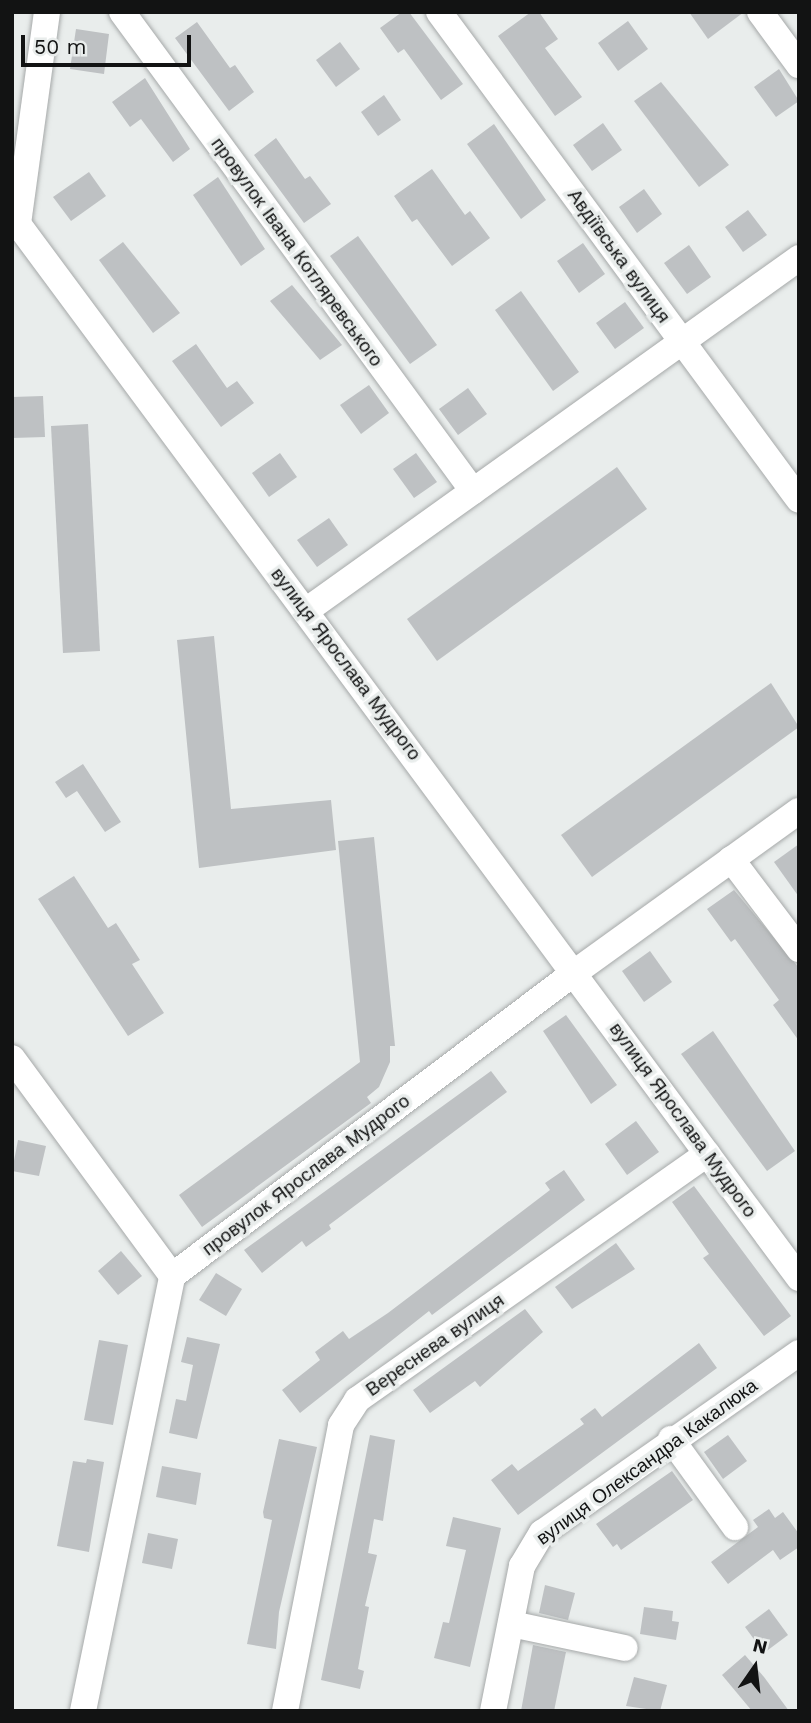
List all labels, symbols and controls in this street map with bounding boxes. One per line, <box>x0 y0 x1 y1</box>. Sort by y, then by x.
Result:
scale bar <box>24 21 194 65</box>
text: 50 m <box>34 34 86 59</box>
street label: провулок Івана Котляревського <box>206 133 388 371</box>
street label: Авдіївська вулиця <box>563 185 675 327</box>
street label: вулиця Ярослава Мудрого <box>266 563 426 765</box>
street label: вулиця Ярослава Мудрого <box>605 1018 761 1222</box>
street label: провулок Ярослава Мудрого <box>198 1089 414 1261</box>
street label: Вереснева вулиця <box>362 1289 508 1401</box>
street label: вулиця Олександра Какалюка <box>532 1374 762 1550</box>
north arrow <box>720 1632 790 1702</box>
text: N <box>751 1633 770 1659</box>

